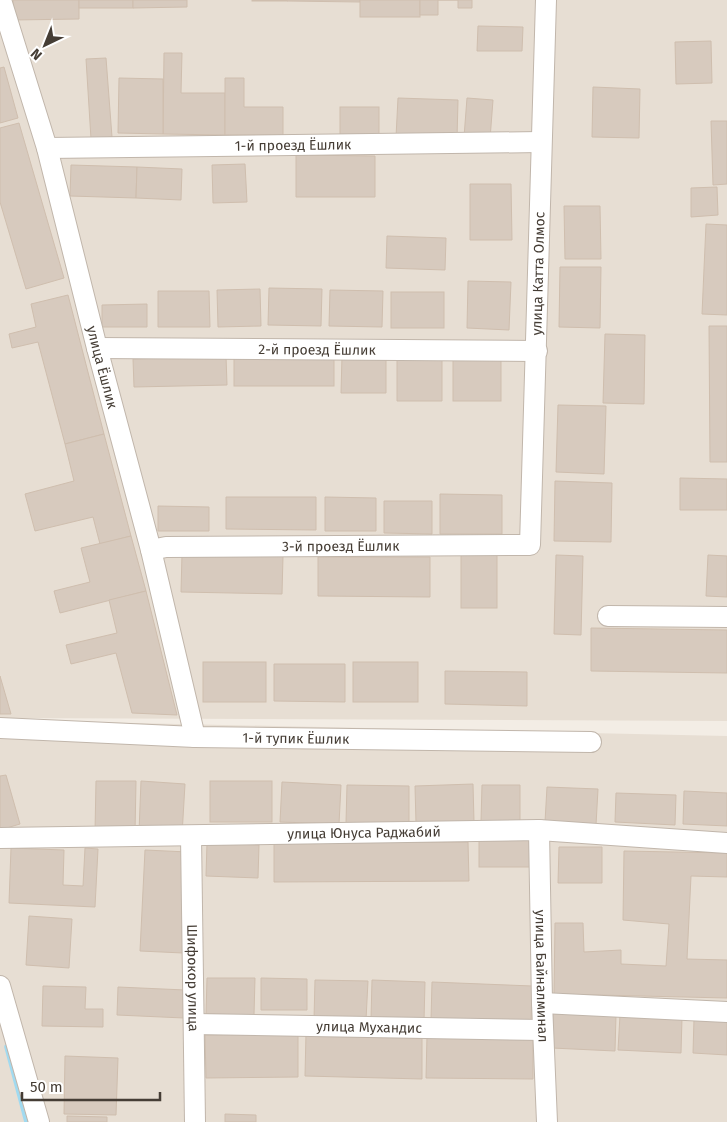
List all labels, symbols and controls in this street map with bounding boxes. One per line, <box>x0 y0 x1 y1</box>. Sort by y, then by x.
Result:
north arrow <box>20 20 70 70</box>
text: N <box>27 45 46 64</box>
street label: 1-й проезд Ёшлик <box>235 136 352 155</box>
street label: улица Катта Олмос <box>528 211 549 336</box>
street label: улица Ёшлик <box>83 324 121 411</box>
street label: 2-й проезд Ёшлик <box>258 341 377 359</box>
street label: 3-й проезд Ёшлик <box>282 538 400 555</box>
street label: 1-й тупик Ёшлик <box>242 730 350 748</box>
street label: улица Юнуса Раджабий <box>287 823 441 843</box>
street label: улица Байналминал <box>531 909 552 1043</box>
street label: Шифокор улица <box>183 924 202 1032</box>
street label: улица Мухандис <box>316 1018 422 1037</box>
scale bar <box>22 1070 160 1102</box>
text: 50 m <box>30 1078 63 1096</box>

